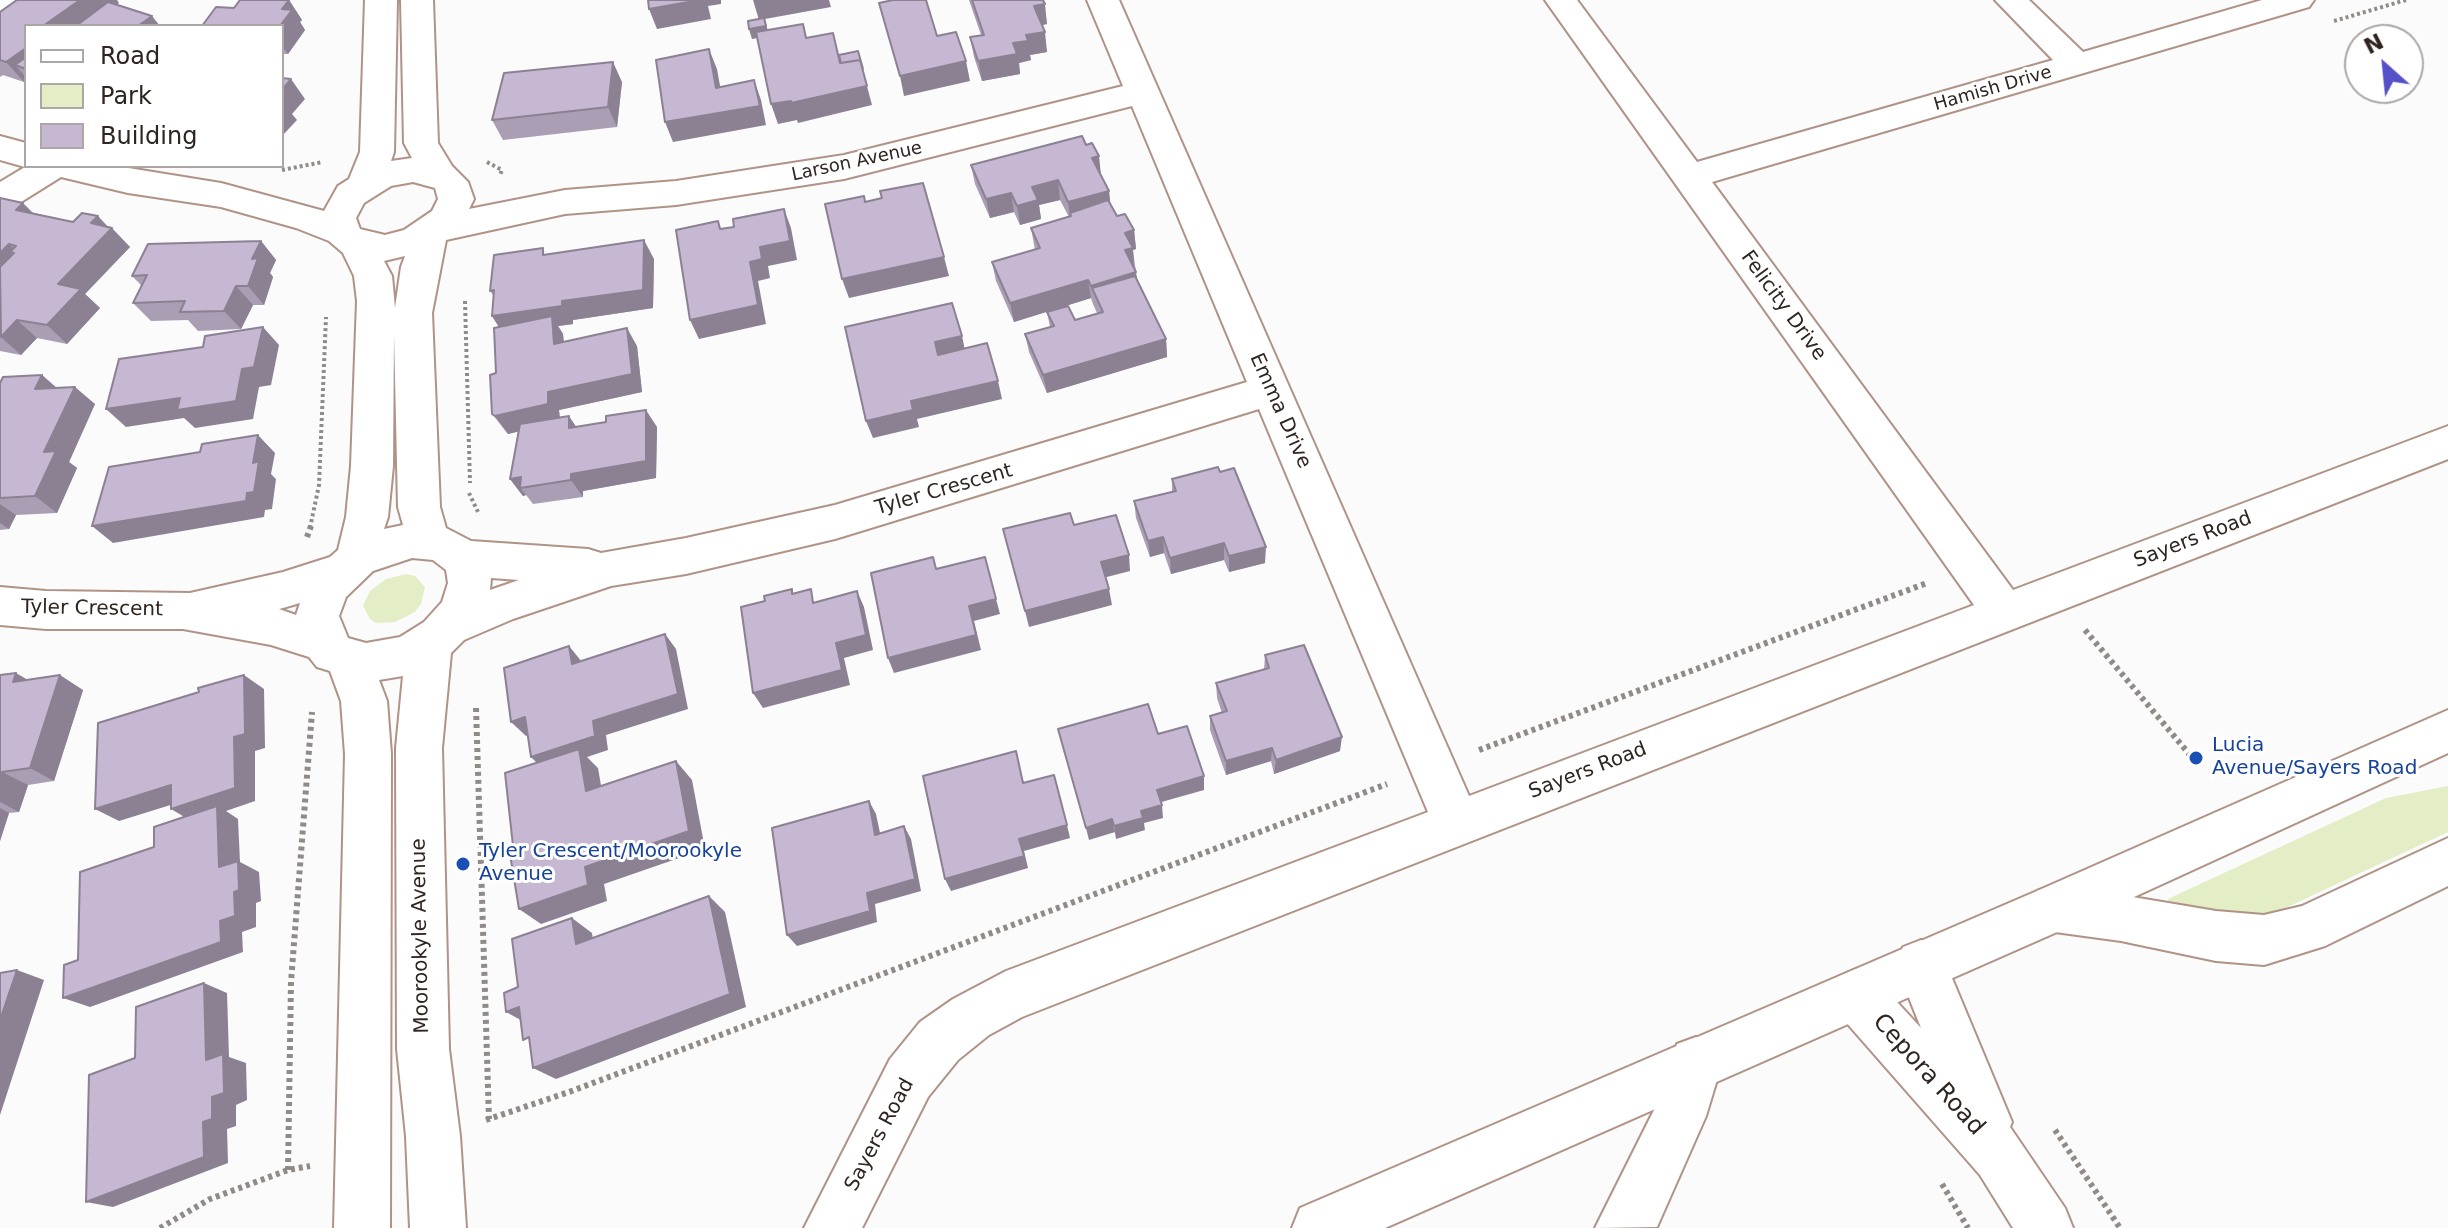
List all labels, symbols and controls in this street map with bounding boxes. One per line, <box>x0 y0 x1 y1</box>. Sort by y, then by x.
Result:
legend <box>24 24 284 168</box>
north arrow <box>2344 24 2424 104</box>
text: N <box>2360 29 2388 59</box>
text: Road <box>100 42 160 70</box>
street label: Hamish Drive <box>1932 62 2054 116</box>
text: Park <box>100 82 152 110</box>
text: Building <box>100 122 197 150</box>
street label: Larson Avenue <box>790 138 924 186</box>
street label: Felicity Drive <box>1735 246 1831 366</box>
street label: Emma Drive <box>1244 350 1316 472</box>
street label: Tyler Crescent <box>873 459 1015 521</box>
street label: Sayers Road <box>2131 507 2255 573</box>
street label: Tyler Crescent <box>21 596 163 622</box>
place label: Lucia Avenue/Sayers Road <box>2212 734 2417 781</box>
street label: Sayers Road <box>1526 738 1650 804</box>
marker: Lucia Avenue/Sayers Road <box>2187 749 2205 767</box>
street label: Moorookyle Avenue <box>407 838 435 1034</box>
place label: Tyler Crescent/Moorookyle Avenue <box>479 840 742 887</box>
marker: Tyler Crescent/Moorookyle Avenue <box>454 855 472 873</box>
street label: Cepora Road <box>1866 1008 1990 1142</box>
street label: Sayers Road <box>840 1075 920 1195</box>

